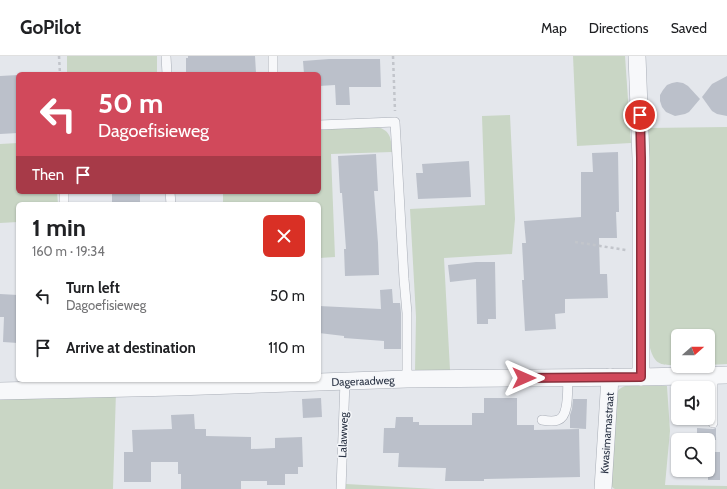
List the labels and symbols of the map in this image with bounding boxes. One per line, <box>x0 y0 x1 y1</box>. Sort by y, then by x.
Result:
pin <box>623 98 657 132</box>
north arrow <box>671 329 715 373</box>
position arrow <box>503 357 545 399</box>
street label: Dageraadweg <box>331 373 395 389</box>
street label: Kwasimamastraat <box>597 392 617 474</box>
street label: Lalawweg <box>335 411 351 458</box>

